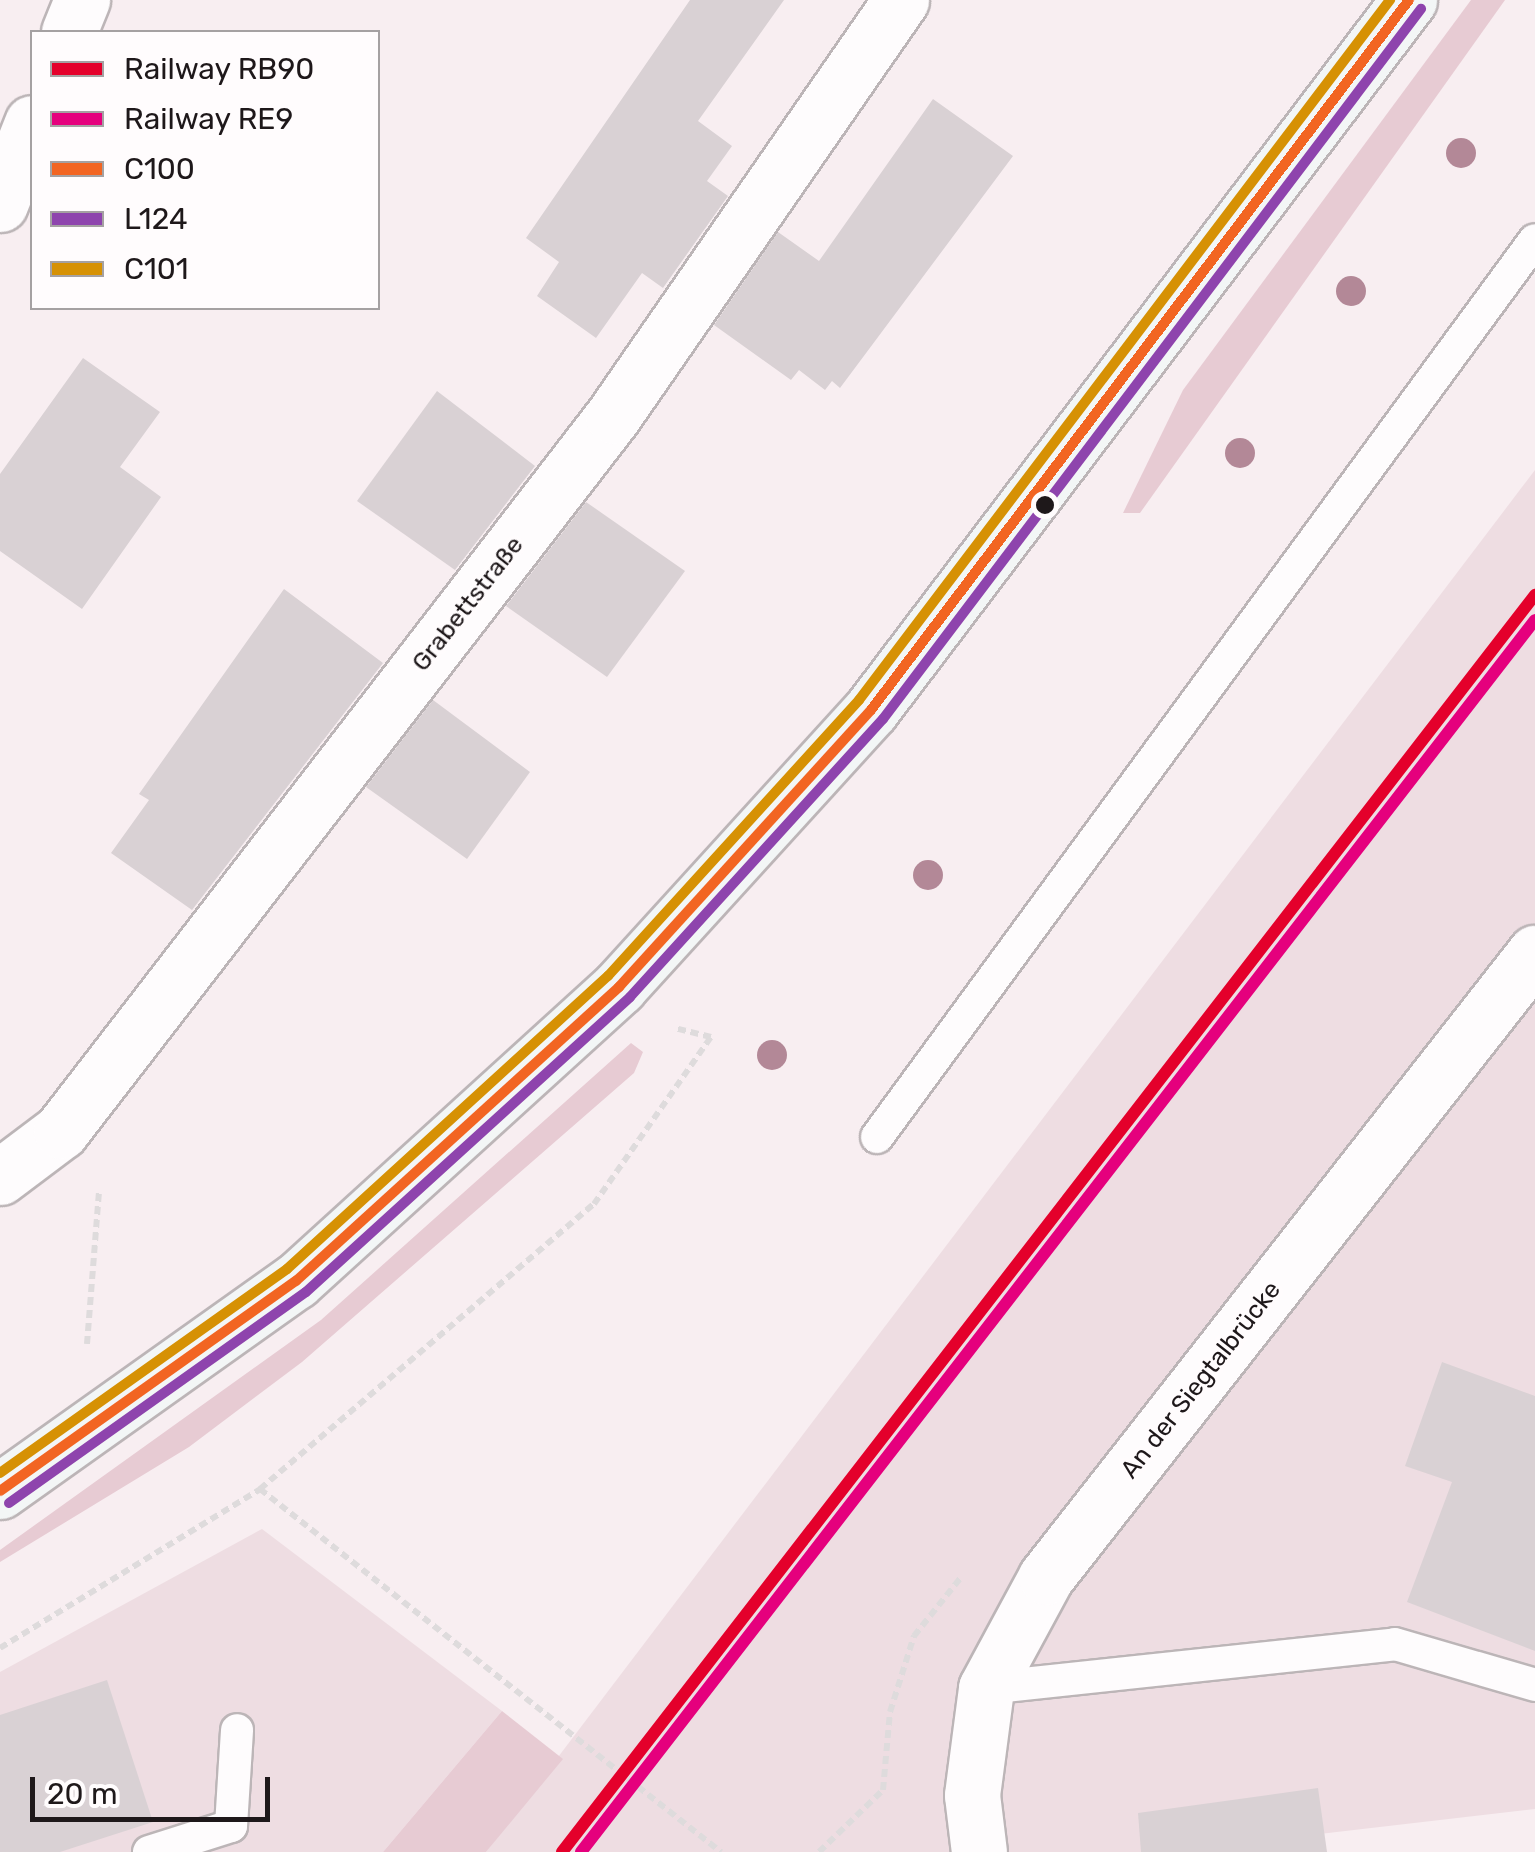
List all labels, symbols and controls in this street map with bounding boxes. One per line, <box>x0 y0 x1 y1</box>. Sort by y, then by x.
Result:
legend <box>30 30 380 310</box>
text: Railway RB90 <box>124 51 314 87</box>
text: Railway RE9 <box>124 101 293 137</box>
text: C100 <box>124 151 195 187</box>
text: L124 <box>124 201 188 237</box>
text: C101 <box>124 251 189 287</box>
unlabelled marker <box>1035 495 1055 515</box>
street label: Grabettstraße <box>406 531 530 677</box>
street label: An der Siegtalbrücke <box>1115 1275 1287 1485</box>
scale bar <box>35 1757 275 1819</box>
text: 20 m <box>47 1776 118 1812</box>

